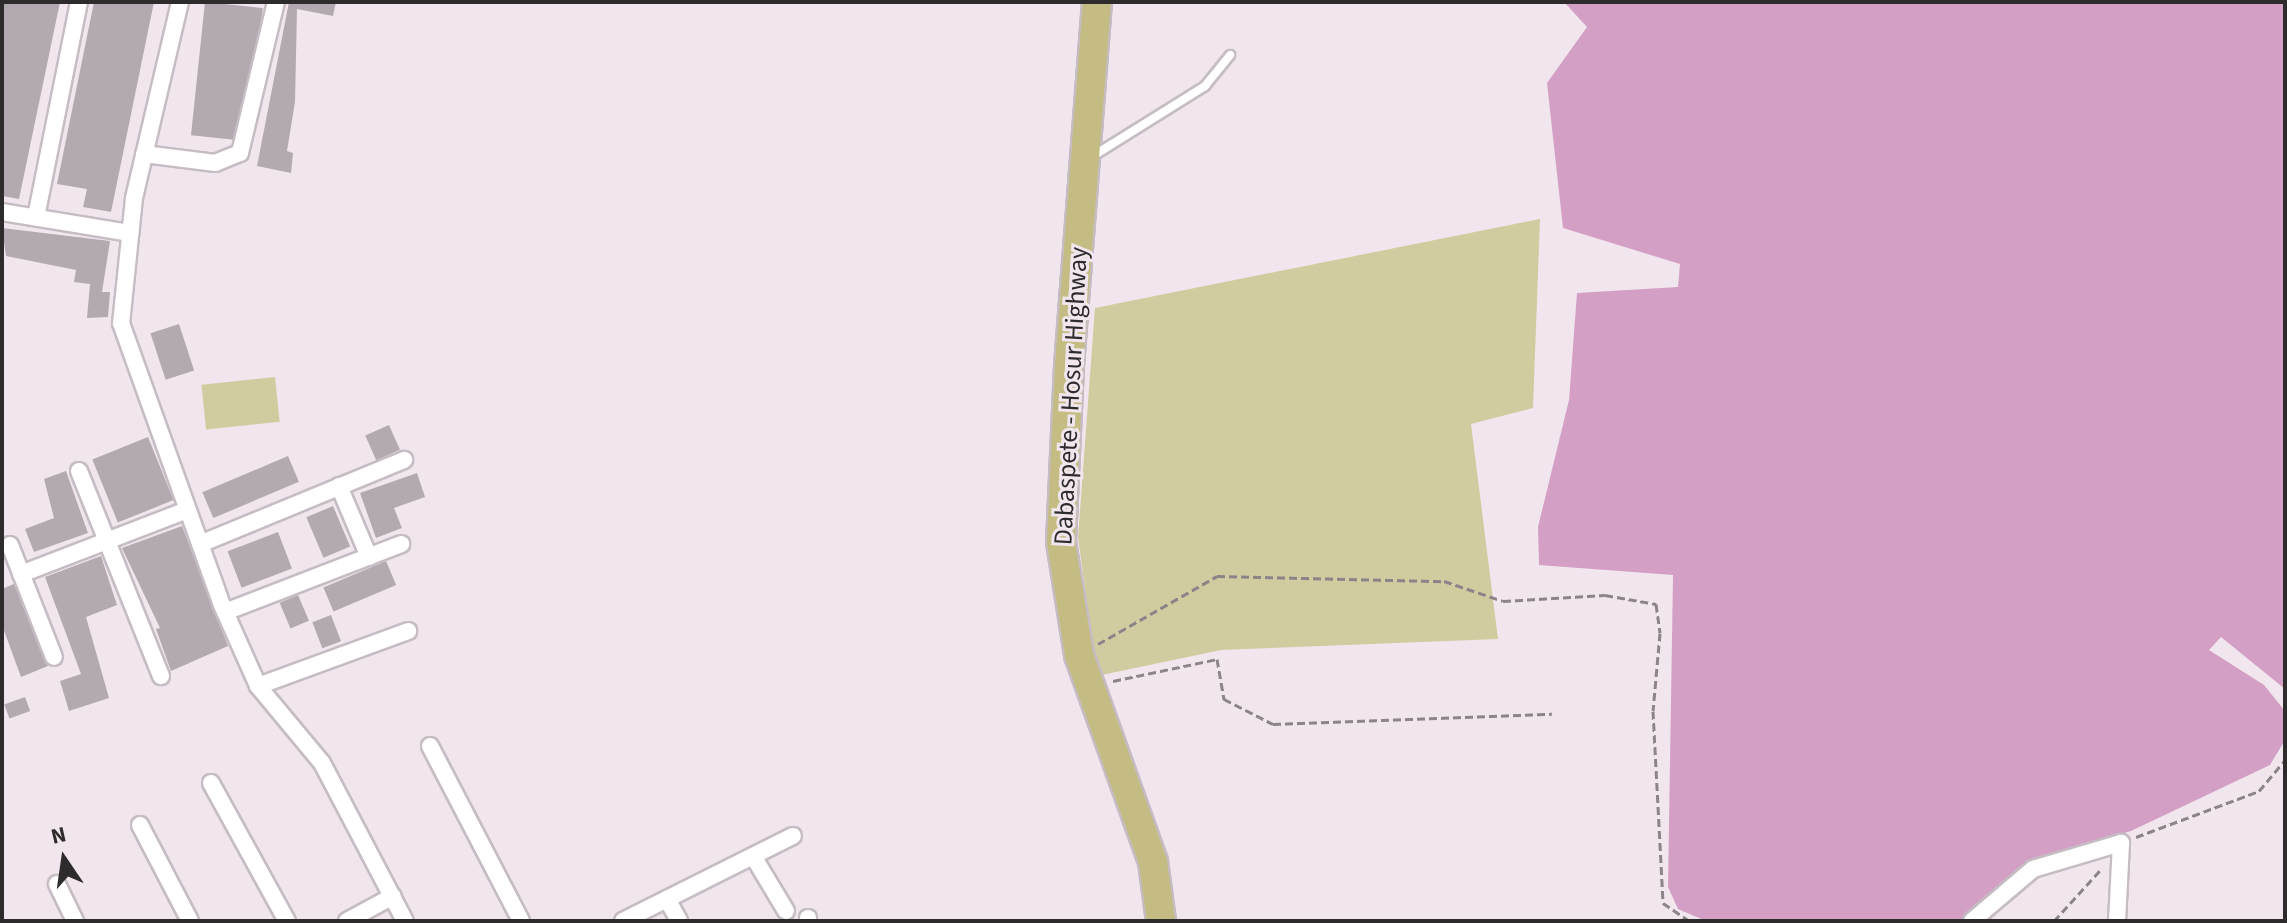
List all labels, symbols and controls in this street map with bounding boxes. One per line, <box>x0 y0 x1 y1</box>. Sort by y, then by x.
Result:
street label: Dabaspete - Hosur Highway <box>1048 246 1094 546</box>
text: N <box>48 818 69 853</box>
north arrow <box>24 819 104 899</box>

